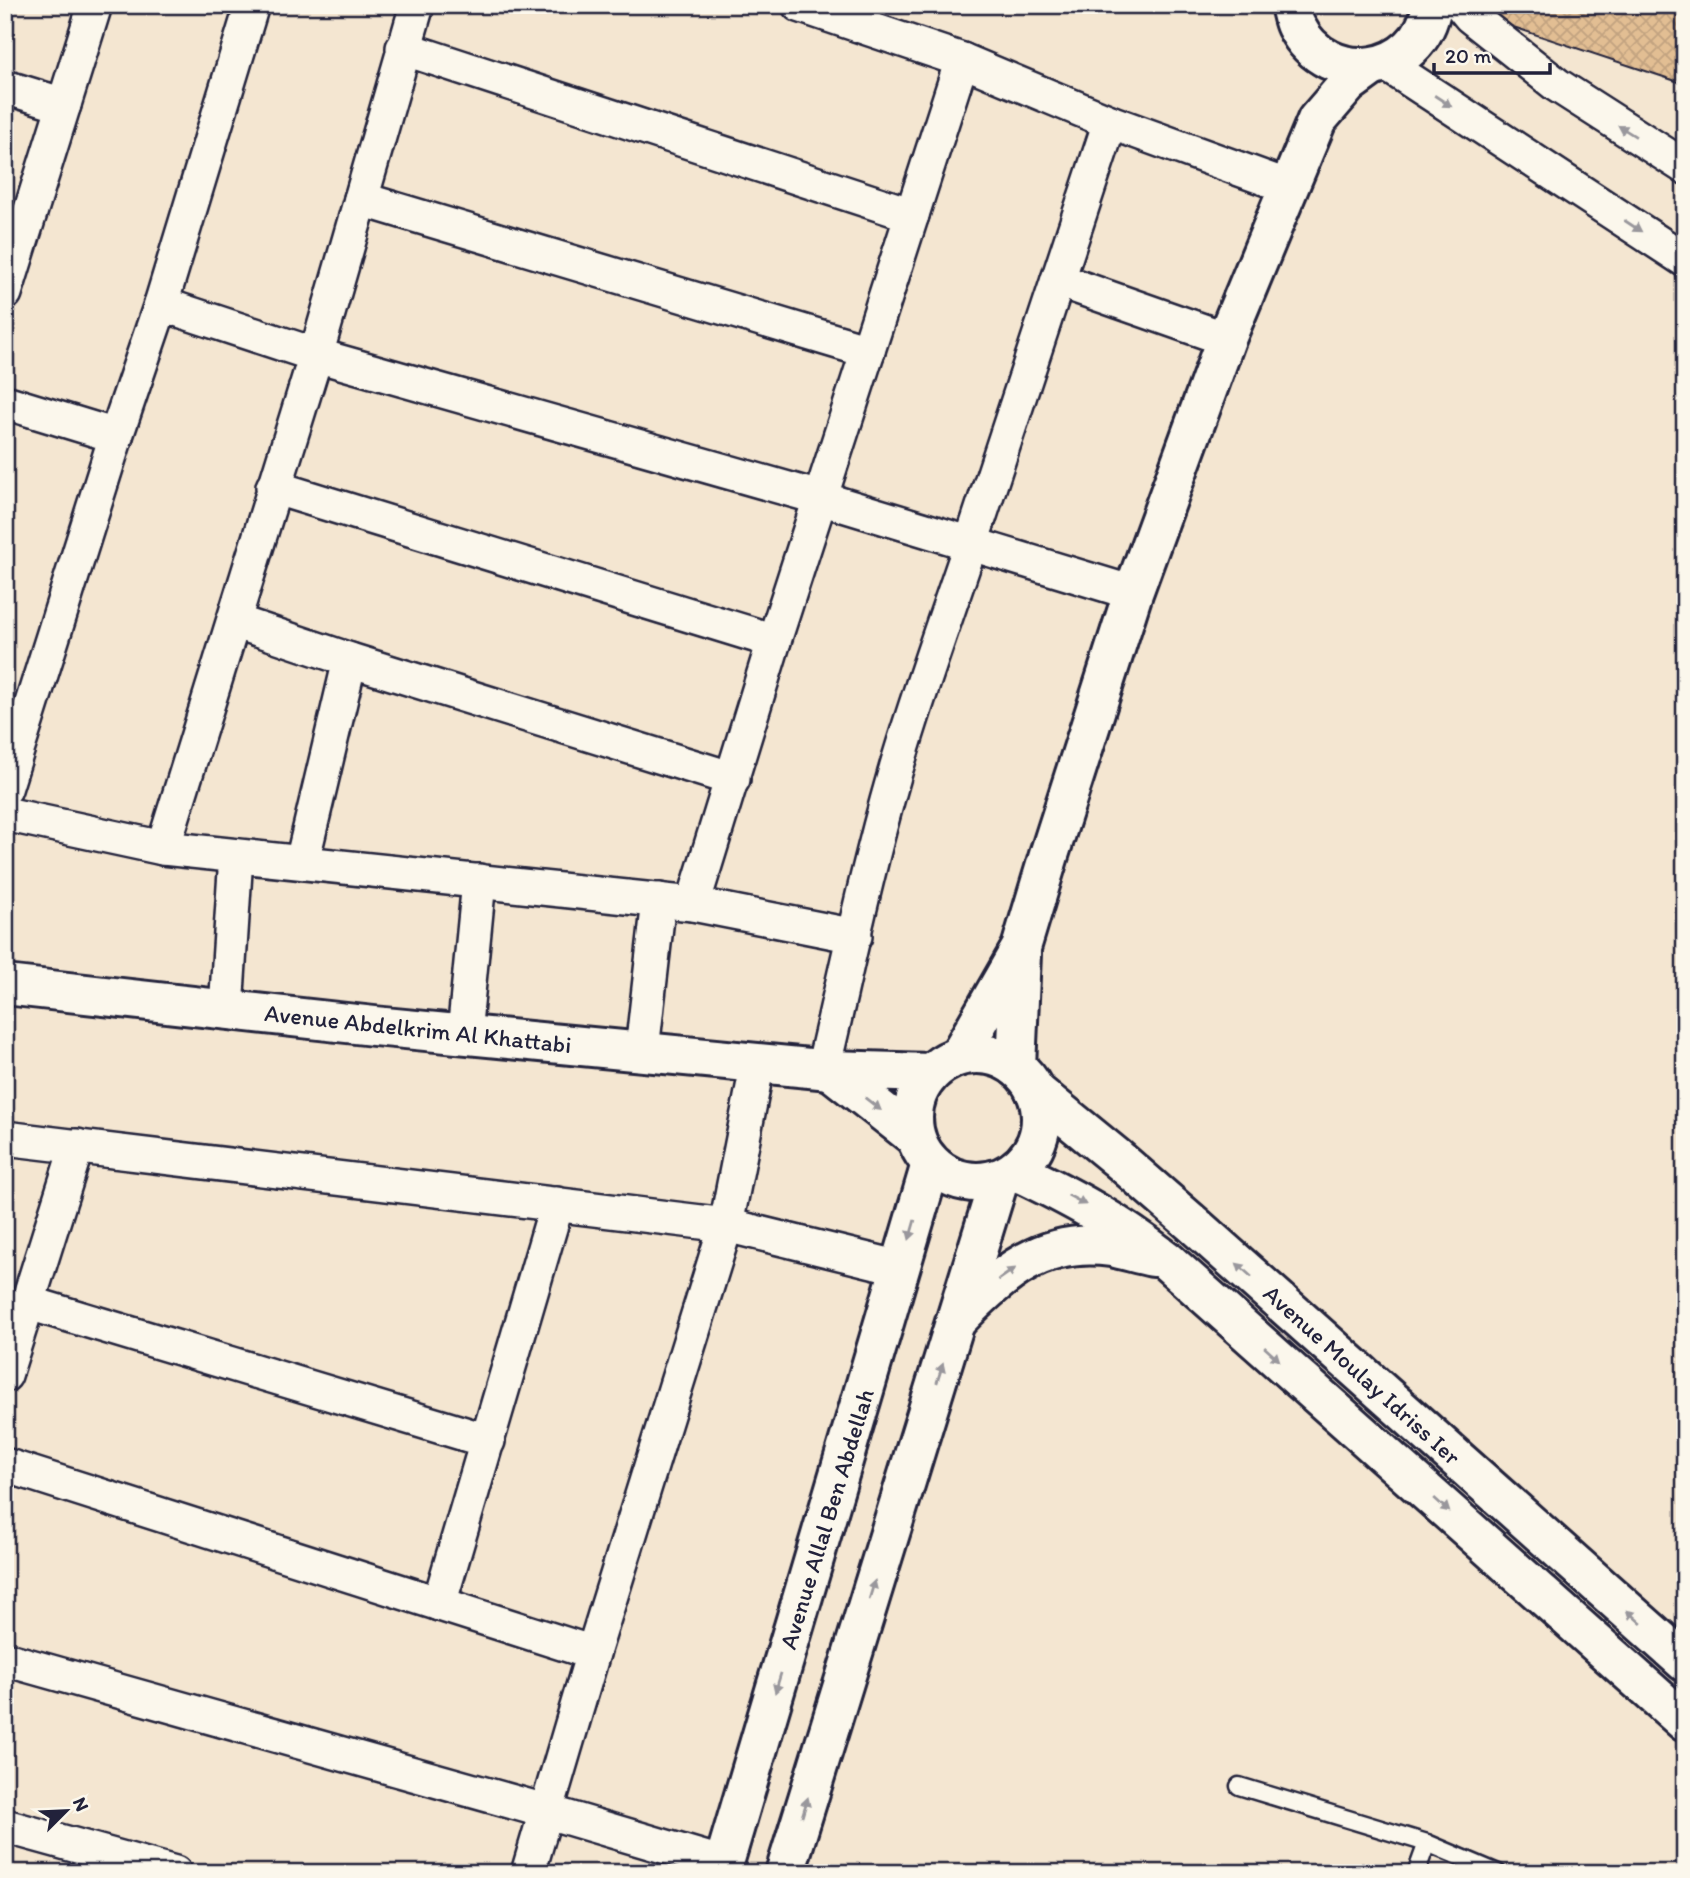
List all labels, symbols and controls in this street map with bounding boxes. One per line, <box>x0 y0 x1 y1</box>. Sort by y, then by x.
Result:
scale bar <box>1434 32 1550 76</box>
text: 20 m <box>1445 43 1492 68</box>
one-way arrow <box>1434 95 1453 108</box>
one-way arrow <box>1617 124 1637 137</box>
one-way arrow <box>1624 219 1643 232</box>
street label: Avenue Abdelkrim Al Khattabi <box>263 998 573 1059</box>
one-way arrow <box>863 1096 881 1111</box>
one-way arrow <box>1067 1195 1087 1206</box>
one-way arrow <box>907 1220 917 1241</box>
one-way arrow <box>1236 1263 1253 1278</box>
one-way arrow <box>998 1267 1016 1281</box>
street label: Avenue Moulay Idriss Ier <box>1258 1279 1467 1471</box>
one-way arrow <box>1263 1346 1280 1361</box>
one-way arrow <box>936 1362 946 1383</box>
street label: Avenue Allal Ben Abdellah <box>773 1385 880 1652</box>
one-way arrow <box>1433 1497 1451 1513</box>
one-way arrow <box>867 1579 878 1600</box>
one-way arrow <box>1625 1609 1643 1625</box>
one-way arrow <box>773 1673 783 1694</box>
north arrow <box>32 1776 102 1846</box>
text: N <box>68 1794 94 1815</box>
one-way arrow <box>801 1797 811 1818</box>

